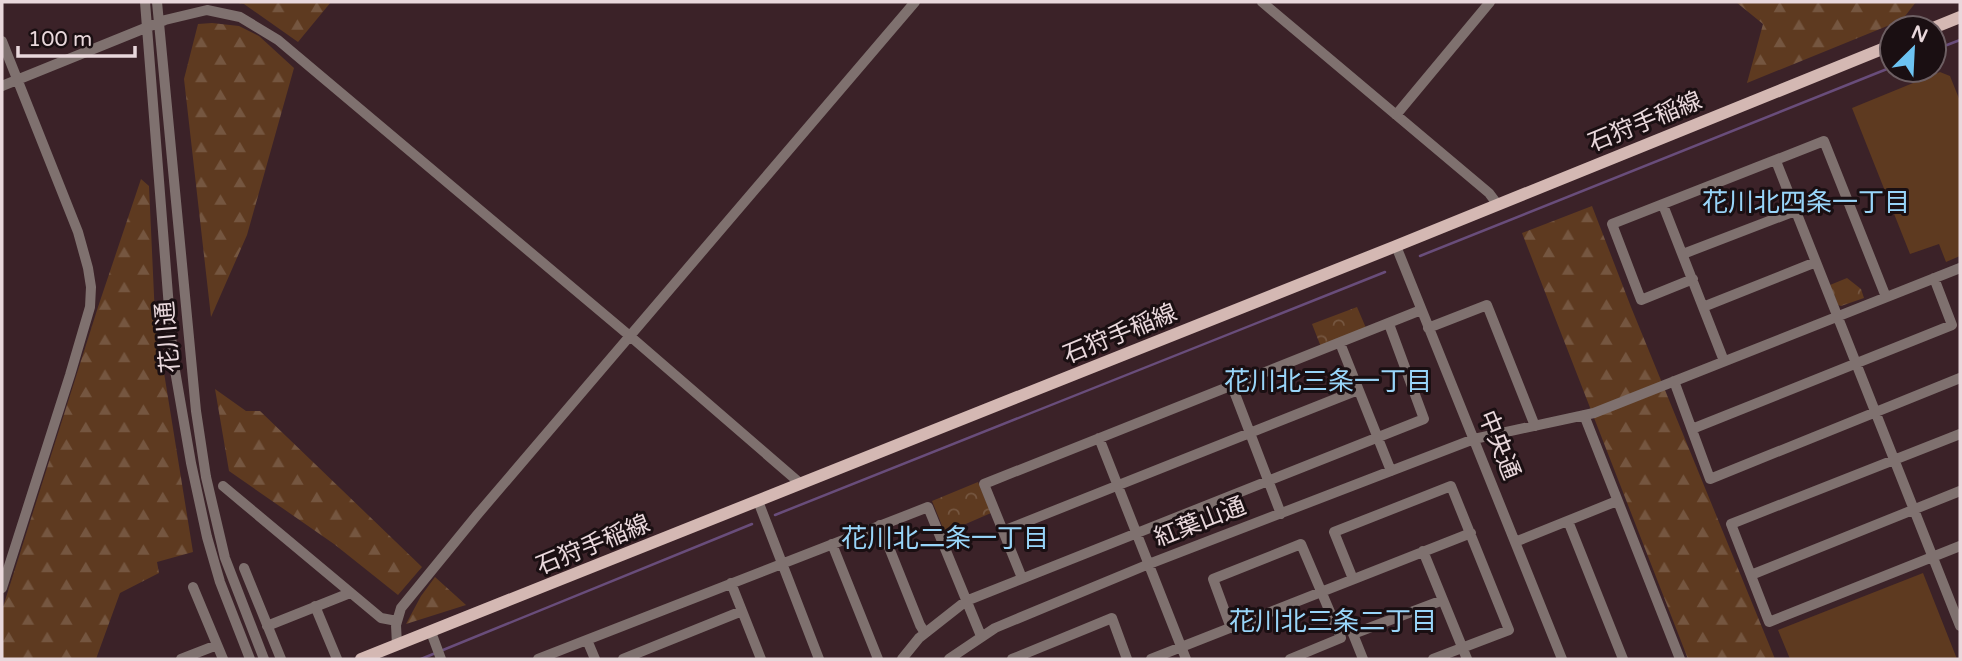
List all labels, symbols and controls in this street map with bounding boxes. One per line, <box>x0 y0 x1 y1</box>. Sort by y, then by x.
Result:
scale bar <box>18 14 135 58</box>
north arrow <box>1878 14 1948 84</box>
text: N <box>1908 21 1931 48</box>
text: 100 m <box>28 27 92 52</box>
street label: 石狩手稲線 <box>1584 86 1706 158</box>
district label: 花川北四条一丁目 <box>1702 187 1910 218</box>
street label: 石狩手稲線 <box>1059 298 1181 370</box>
street label: 花川通 <box>150 300 186 374</box>
district label: 花川北三条一丁目 <box>1224 366 1432 397</box>
street label: 中央通 <box>1472 406 1526 484</box>
street label: 紅葉山通 <box>1150 491 1250 553</box>
street label: 石狩手稲線 <box>532 509 654 581</box>
district label: 花川北二条一丁目 <box>841 523 1049 554</box>
district label: 花川北三条二丁目 <box>1229 606 1437 637</box>

